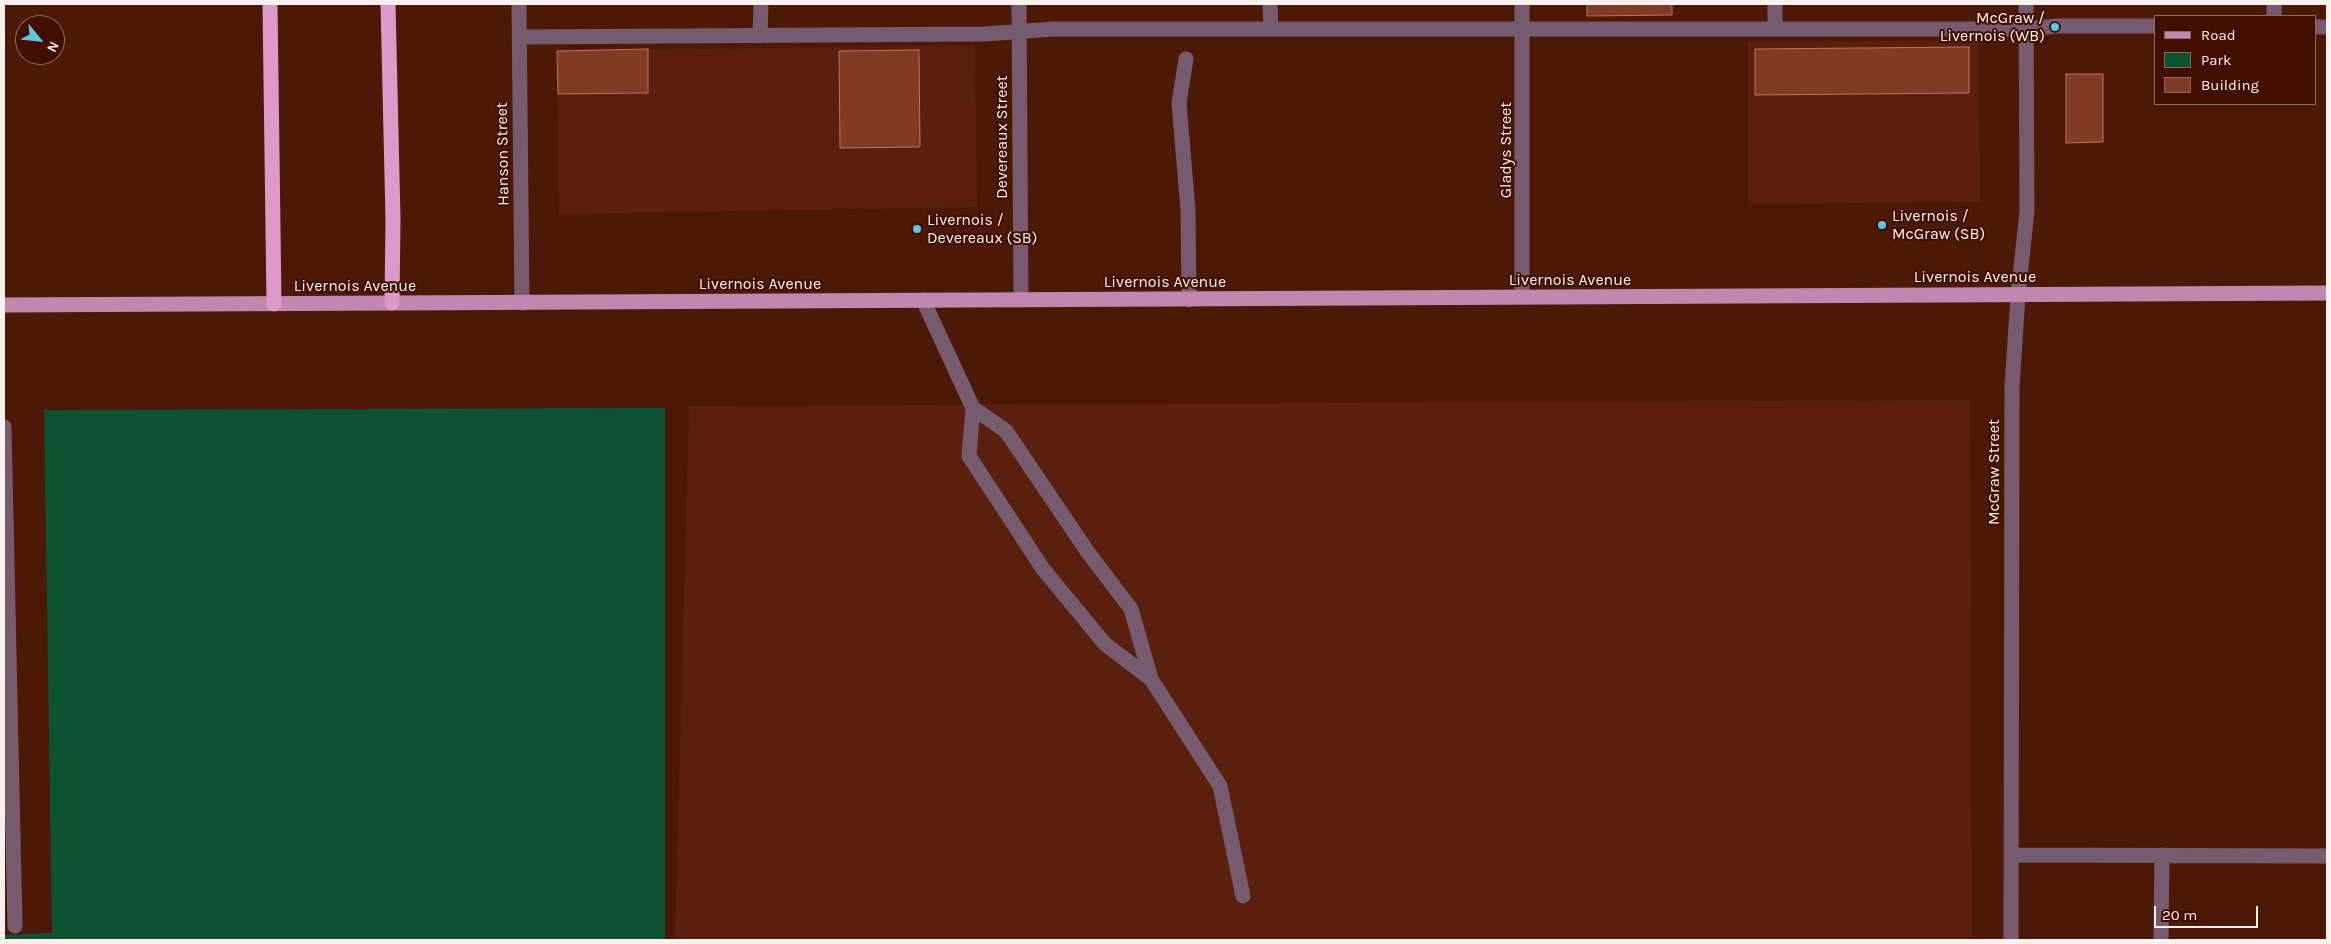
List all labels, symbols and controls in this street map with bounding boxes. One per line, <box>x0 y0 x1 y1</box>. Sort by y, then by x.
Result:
place label: McGraw / Livernois (WB) <box>1940 8 2045 46</box>
north arrow <box>15 15 65 65</box>
legend <box>2154 15 2316 105</box>
marker: McGraw / Livernois (WB) <box>2049 21 2061 33</box>
text: Road <box>2201 26 2236 44</box>
text: N <box>43 38 63 55</box>
text: Park <box>2201 51 2231 69</box>
street label: Devereaux Street <box>992 75 1012 199</box>
text: Building <box>2201 76 2259 94</box>
street label: Hanson Street <box>492 102 514 206</box>
street label: Gladys Street <box>1496 102 1516 198</box>
place label: Livernois / McGraw (SB) <box>1892 206 1985 244</box>
place label: Livernois / Devereaux (SB) <box>927 210 1038 248</box>
marker: Livernois / McGraw (SB) <box>1876 219 1888 231</box>
marker: Livernois / Devereaux (SB) <box>911 223 923 235</box>
street label: Livernois Avenue <box>1914 267 2036 287</box>
street label: Livernois Avenue <box>1509 270 1631 290</box>
street label: Livernois Avenue <box>1104 272 1226 292</box>
street label: Livernois Avenue <box>699 274 821 294</box>
street label: Livernois Avenue <box>294 276 416 296</box>
street label: McGraw Street <box>1984 419 2004 525</box>
scale bar <box>2156 896 2260 928</box>
text: 20 m <box>2162 906 2197 924</box>

